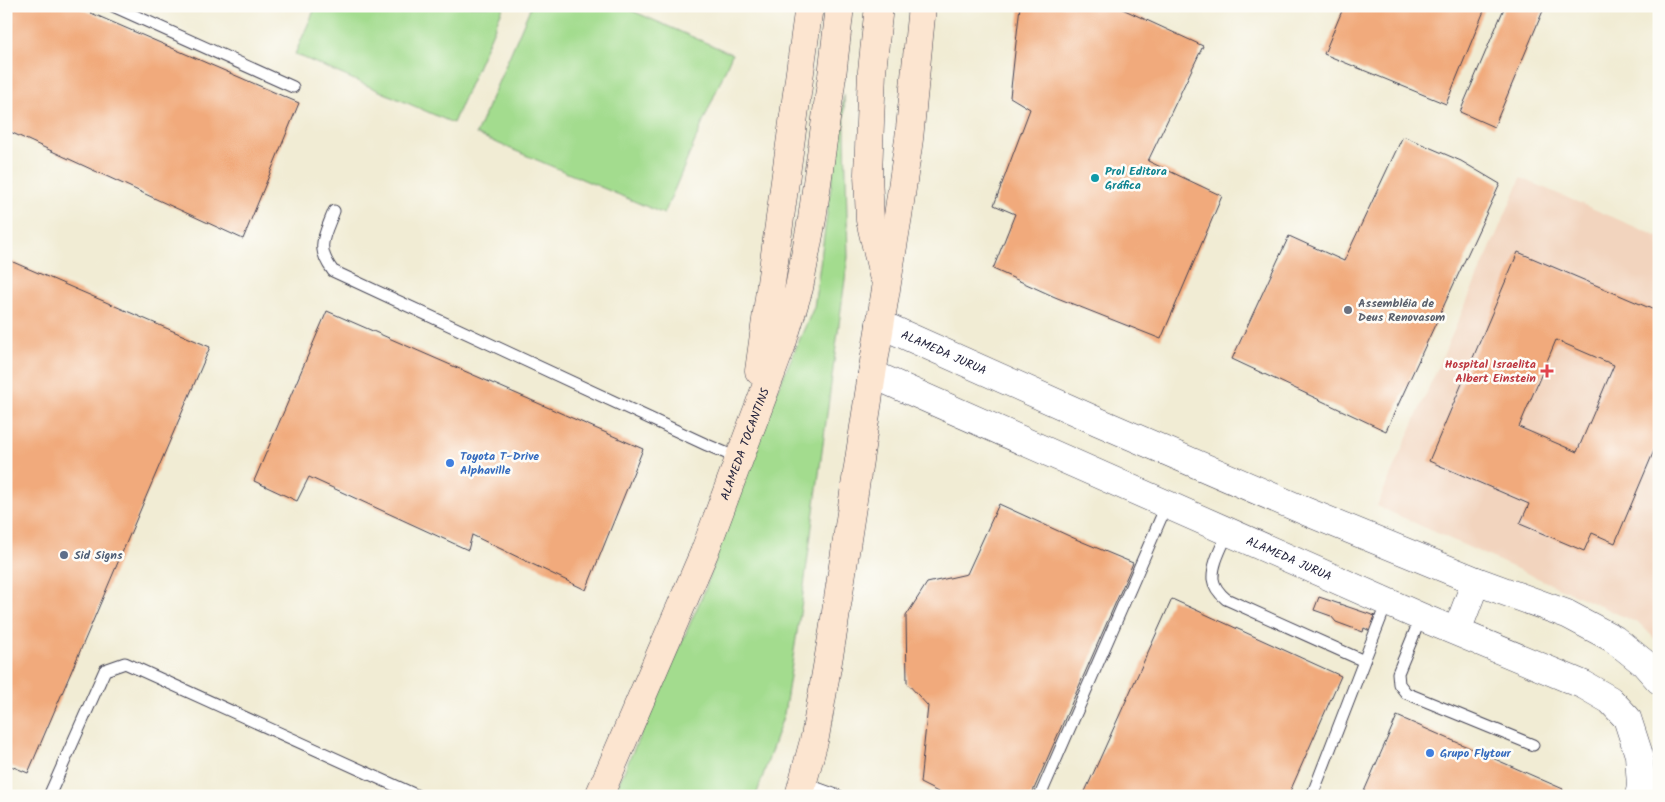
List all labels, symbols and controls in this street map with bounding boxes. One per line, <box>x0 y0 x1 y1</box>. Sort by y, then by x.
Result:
place label: Prol Editora Gráfica <box>1105 162 1167 195</box>
marker: Prol Editora Gráfica <box>1089 172 1101 184</box>
place label: Assembléia de Deus Renovasom <box>1358 294 1445 327</box>
marker: Assembléia de Deus Renovasom <box>1342 304 1354 316</box>
street label: ALAMEDA JURUA <box>898 326 989 380</box>
place label: Hospital Israelita Albert Einstein <box>1445 355 1536 388</box>
marker: Hospital Israelita Albert Einstein <box>1540 364 1554 378</box>
street label: ALAMEDA TOCANTINS <box>716 385 775 503</box>
place label: Toyota T-Drive Alphaville <box>460 447 539 480</box>
marker: Toyota T-Drive Alphaville <box>444 457 456 469</box>
street label: ALAMEDA JURUA <box>1243 532 1335 586</box>
place label: Sid Signs <box>74 546 123 565</box>
marker: Sid Signs <box>58 549 70 561</box>
place label: Grupo Flytour <box>1440 744 1512 763</box>
marker: Grupo Flytour <box>1424 747 1436 759</box>

